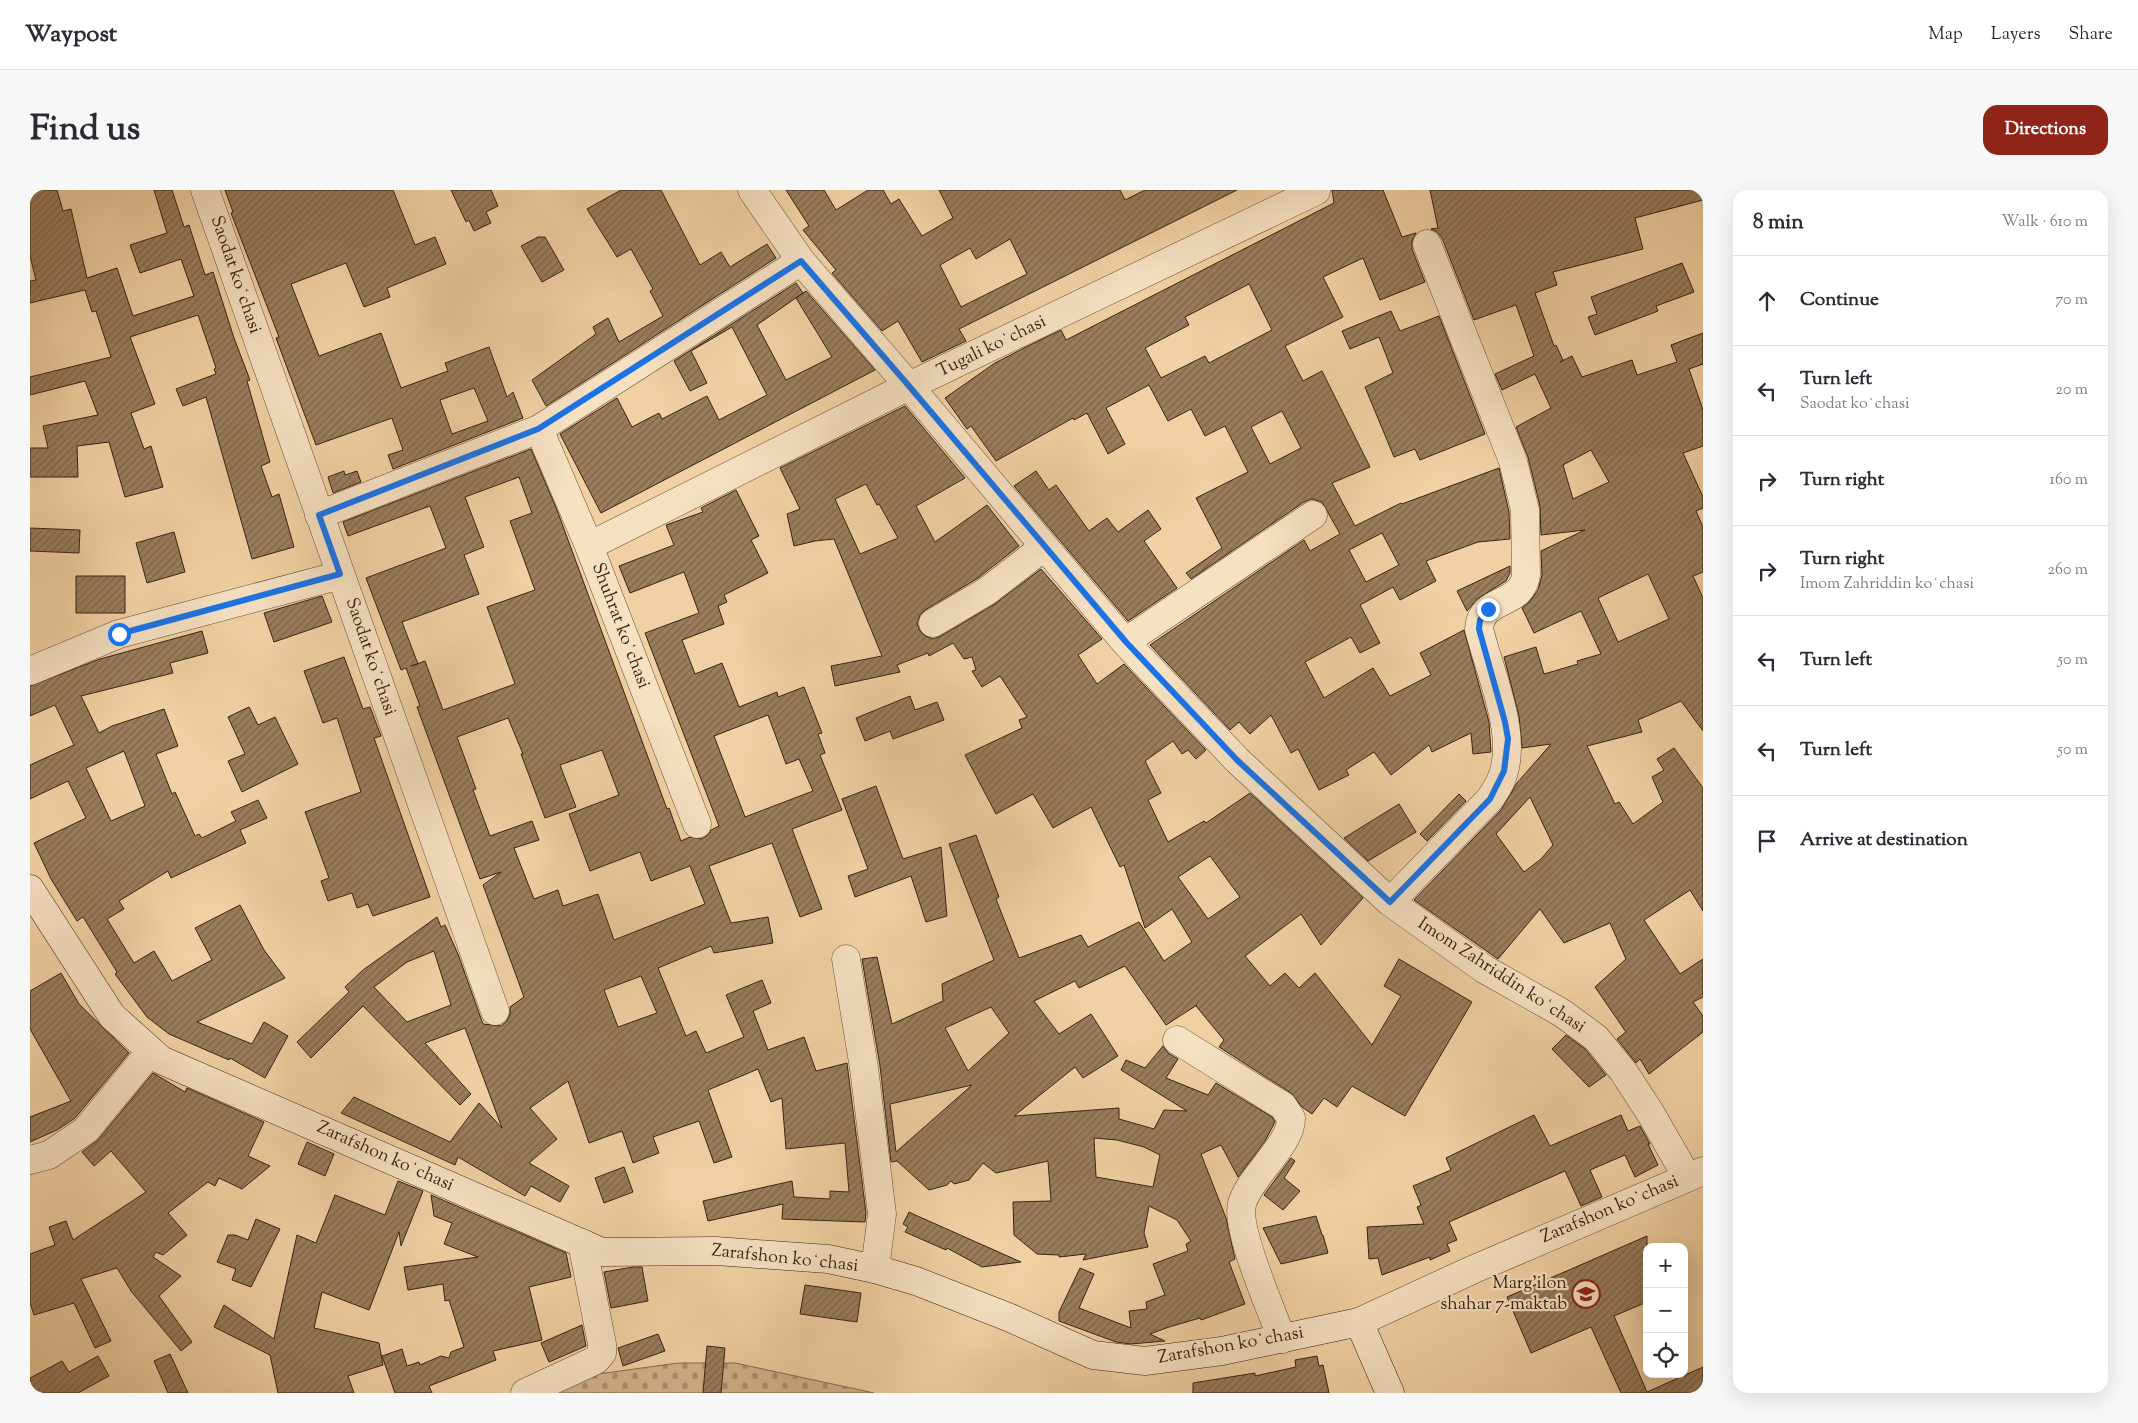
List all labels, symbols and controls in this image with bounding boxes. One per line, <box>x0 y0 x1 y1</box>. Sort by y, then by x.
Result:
text: Waypost <box>25 18 117 52</box>
text: Map <box>1928 22 1963 48</box>
text: Layers <box>1991 22 2041 48</box>
text: Share <box>2069 22 2113 48</box>
text: Find us <box>30 105 140 156</box>
button: Directions <box>1983 105 2108 155</box>
text: 8 min <box>1753 208 1804 238</box>
text: Walk · 610 m <box>2001 211 2088 234</box>
street label: Saodat koʻchasi <box>203 213 267 337</box>
icon: ahead <box>1753 287 1781 315</box>
text: Continue <box>1800 287 1879 314</box>
text: 70 m <box>2055 289 2088 312</box>
street label: Tugali koʻchasi <box>933 309 1051 385</box>
text: Turn left <box>1800 366 1872 393</box>
icon: left <box>1753 377 1781 405</box>
text: 20 m <box>2055 379 2088 402</box>
text: Saodat koʻchasi <box>1800 393 1910 416</box>
icon: right <box>1753 467 1781 495</box>
text: Turn right <box>1800 467 1884 494</box>
text: 160 m <box>2050 469 2088 492</box>
text: Turn right <box>1800 546 1884 573</box>
icon: right <box>1753 557 1781 585</box>
street label: Shuhrat koʻchasi <box>584 559 656 693</box>
text: 260 m <box>2047 559 2088 582</box>
text: Imom Zahriddin koʻchasi <box>1800 573 1974 596</box>
street label: Saodat koʻchasi <box>338 595 402 719</box>
route end <box>1477 598 1500 621</box>
route start <box>108 623 131 646</box>
icon: left <box>1753 647 1781 675</box>
text: Turn left <box>1800 647 1872 674</box>
text: 50 m <box>2057 649 2088 672</box>
icon: left <box>1753 737 1781 765</box>
text: Turn left <box>1800 737 1872 764</box>
text: 50 m <box>2057 739 2088 762</box>
icon: arrive <box>1753 827 1781 855</box>
text: Arrive at destination <box>1800 827 1968 854</box>
street label: Imom Zahriddin koʻchasi <box>1412 912 1590 1040</box>
street label: Zarafshon koʻchasi <box>312 1115 458 1199</box>
street label: Zarafshon koʻchasi <box>1537 1169 1683 1251</box>
street label: Zarafshon koʻchasi <box>710 1238 860 1280</box>
map controls <box>1643 1243 1688 1378</box>
button: + <box>1643 1243 1688 1288</box>
place label: Marg'ilon shahar 7-maktab <box>1440 1271 1567 1318</box>
school or university icon: Marg'ilon shahar 7-maktab <box>1571 1279 1601 1309</box>
button: − <box>1643 1288 1688 1333</box>
street label: Zarafshon koʻchasi <box>1156 1320 1306 1372</box>
button: locate <box>1643 1333 1688 1378</box>

